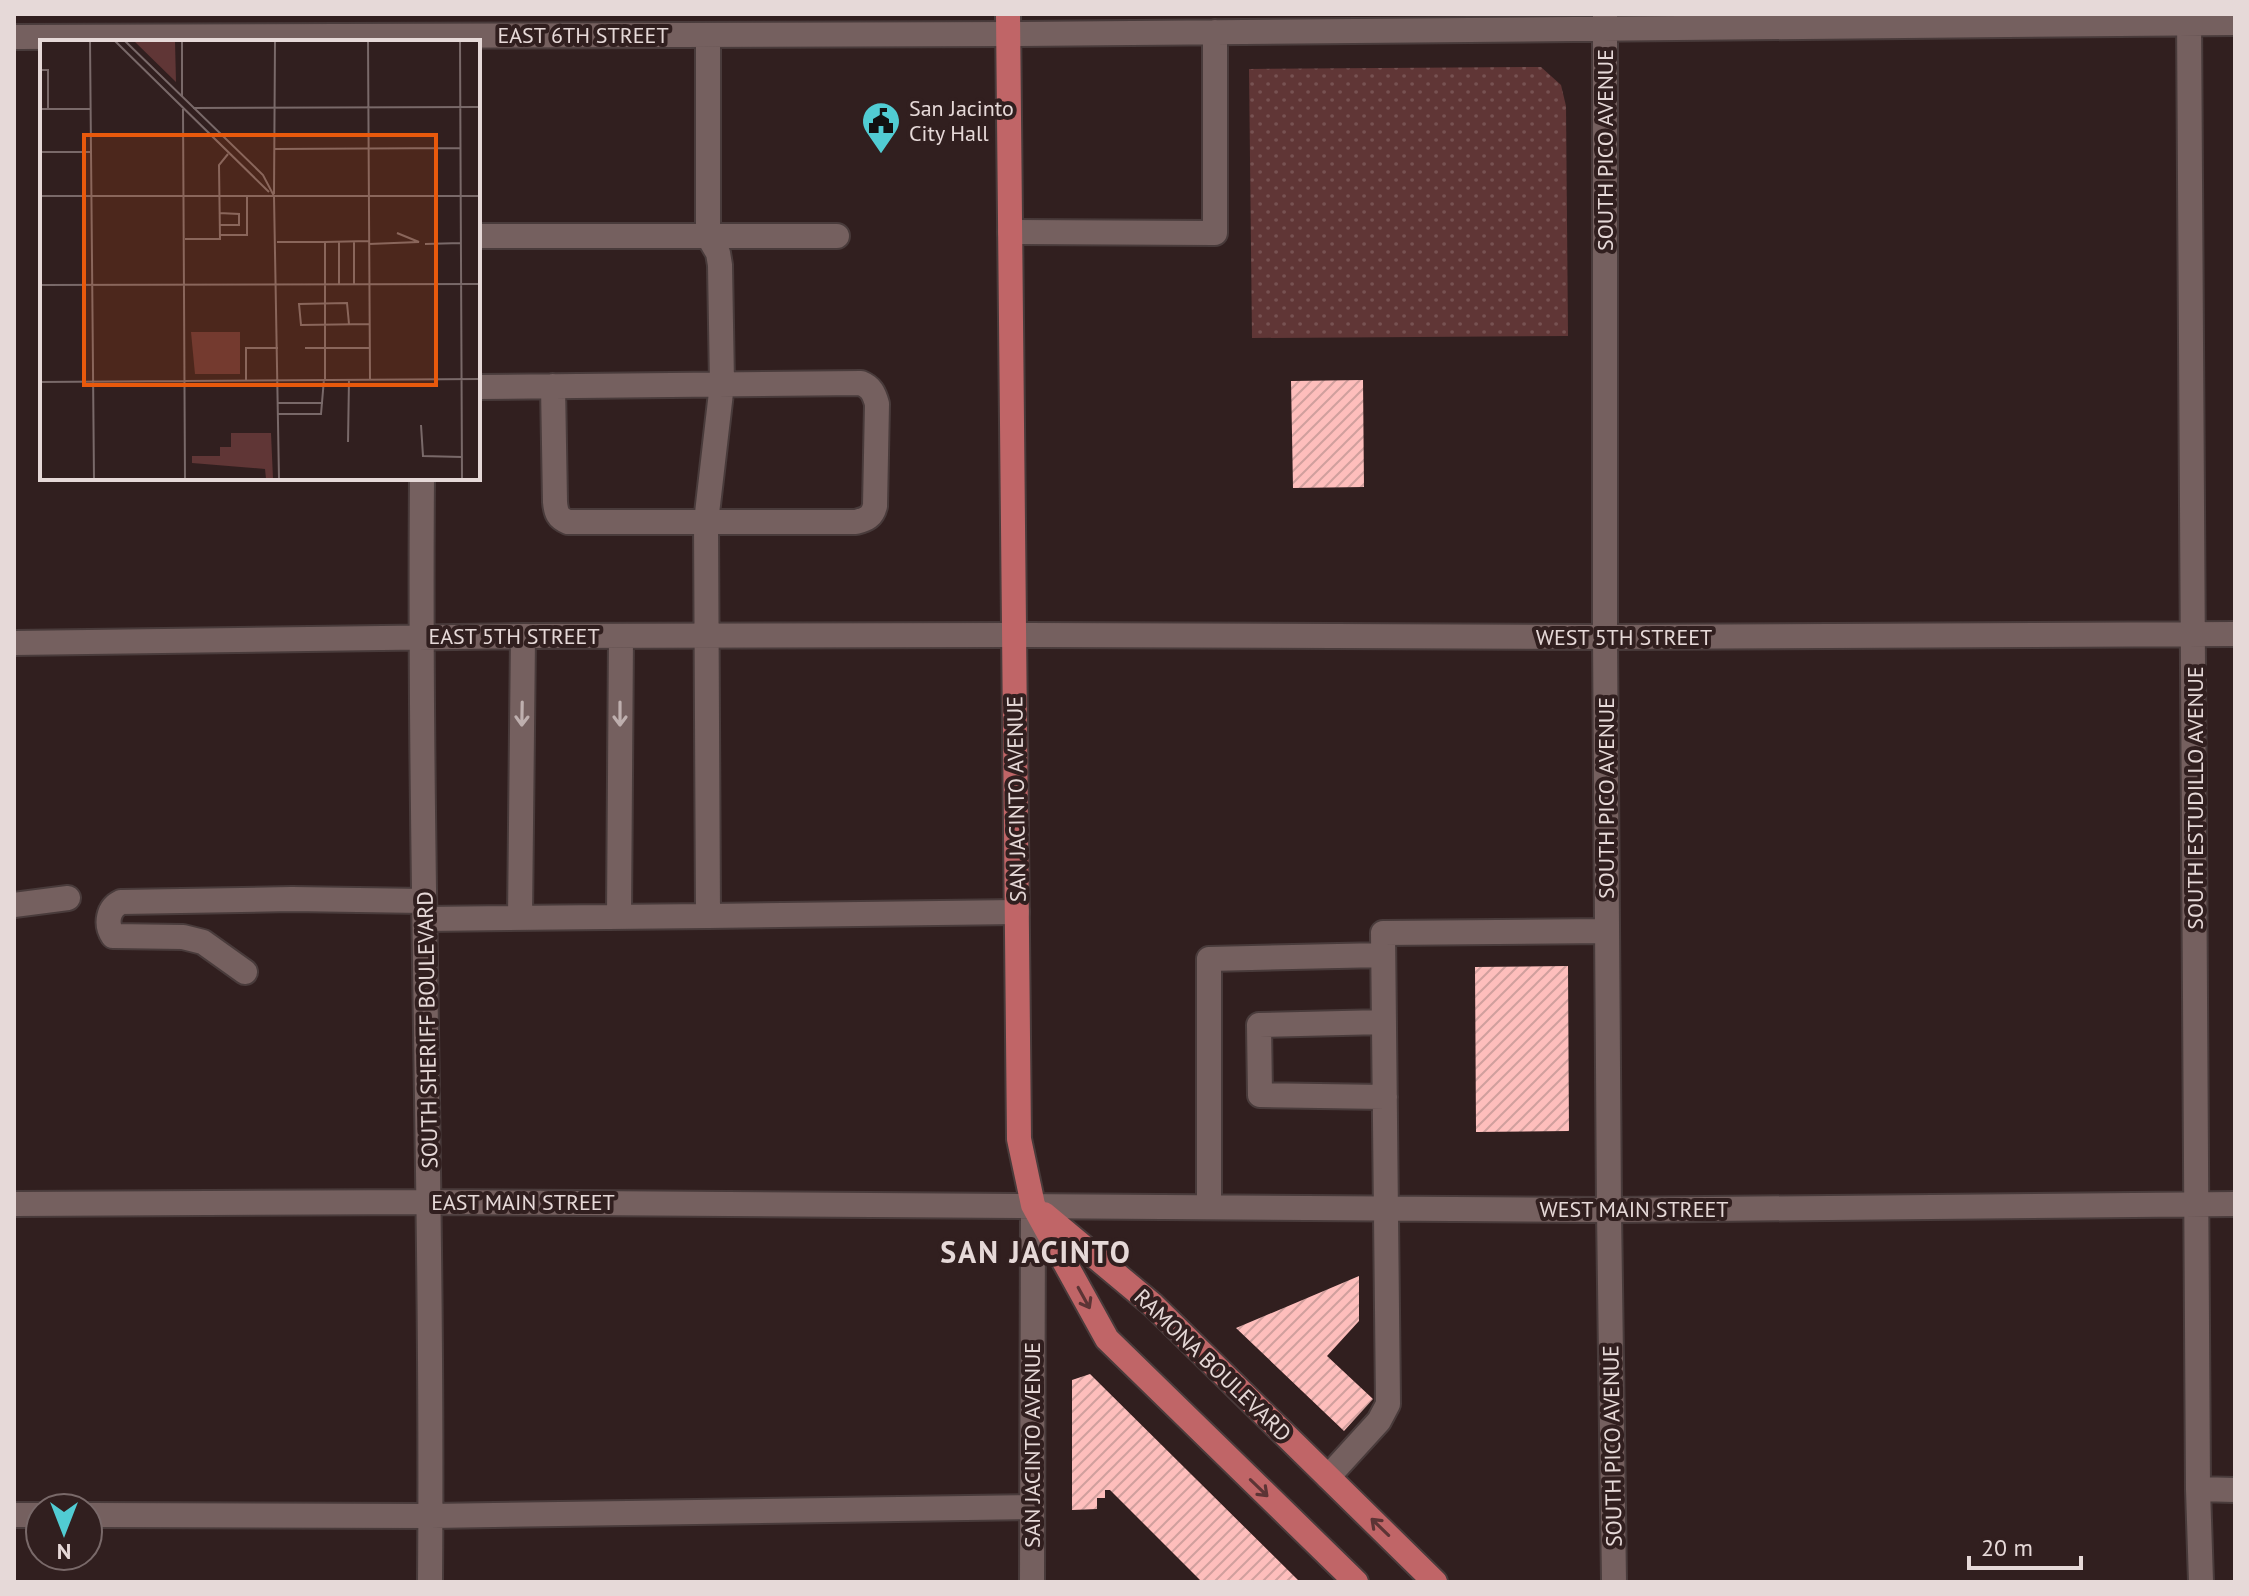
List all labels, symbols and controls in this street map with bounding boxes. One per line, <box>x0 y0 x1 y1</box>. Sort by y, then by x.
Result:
street label: EAST 6TH STREET <box>497 21 669 49</box>
inset map <box>40 40 480 480</box>
street label: SOUTH PICO AVENUE <box>1591 49 1619 251</box>
place label: San Jacinto City Hall <box>909 94 1014 147</box>
public building icon: San Jacinto City Hall <box>860 100 902 155</box>
street label: EAST 5TH STREET <box>428 622 600 650</box>
street label: WEST 5TH STREET <box>1536 623 1712 651</box>
street label: SOUTH ESTUDILLO AVENUE <box>2181 666 2209 930</box>
street label: SAN JACINTO AVENUE <box>1000 696 1032 902</box>
street label: SOUTH PICO AVENUE <box>1592 697 1620 899</box>
one-way arrow <box>515 700 530 727</box>
one-way arrow <box>612 700 628 727</box>
street label: SOUTH SHERIFF BOULEVARD <box>411 891 443 1169</box>
street label: EAST MAIN STREET <box>431 1188 615 1216</box>
street label: WEST MAIN STREET <box>1539 1195 1729 1223</box>
district label: SAN JACINTO <box>940 1232 1132 1271</box>
street label: RAMONA BOULEVARD <box>1129 1283 1297 1447</box>
one-way arrow <box>1076 1286 1092 1309</box>
street label: SAN JACINTO AVENUE <box>1018 1342 1046 1548</box>
street label: SOUTH PICO AVENUE <box>1596 1345 1628 1547</box>
one-way arrow <box>1249 1478 1269 1497</box>
north arrow <box>24 1492 104 1572</box>
one-way arrow <box>1370 1518 1390 1537</box>
scale bar <box>1969 1520 2081 1570</box>
text: 20 m <box>1981 1532 2033 1563</box>
text: N <box>57 1538 71 1566</box>

